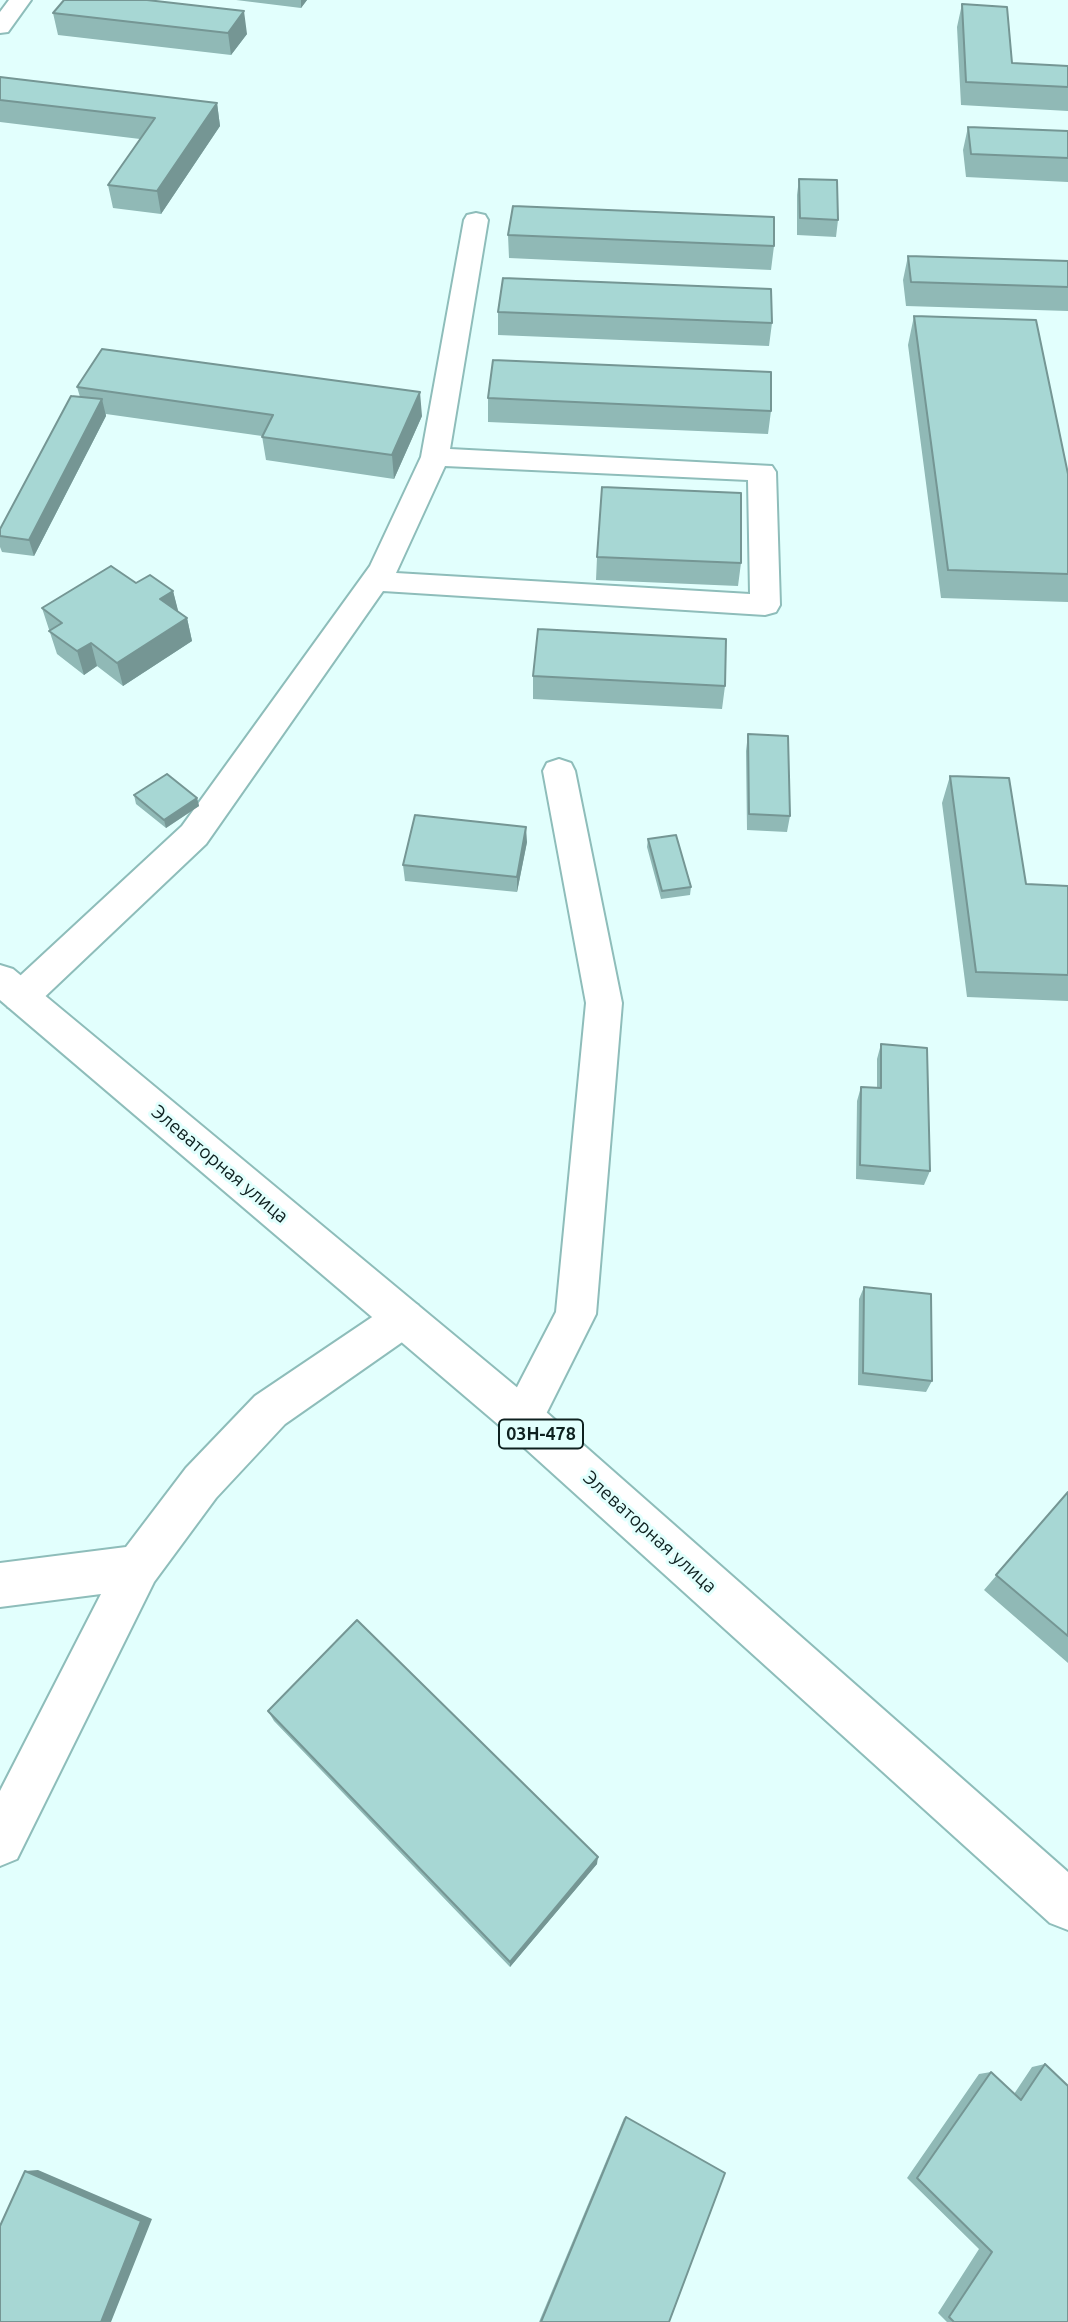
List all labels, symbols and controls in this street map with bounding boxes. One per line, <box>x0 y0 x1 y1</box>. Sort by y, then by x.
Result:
street label: Элеваторная улица <box>147 1100 293 1228</box>
road number: 03Н-478 <box>499 1420 583 1448</box>
street label: Элеваторная улица <box>579 1466 721 1598</box>

